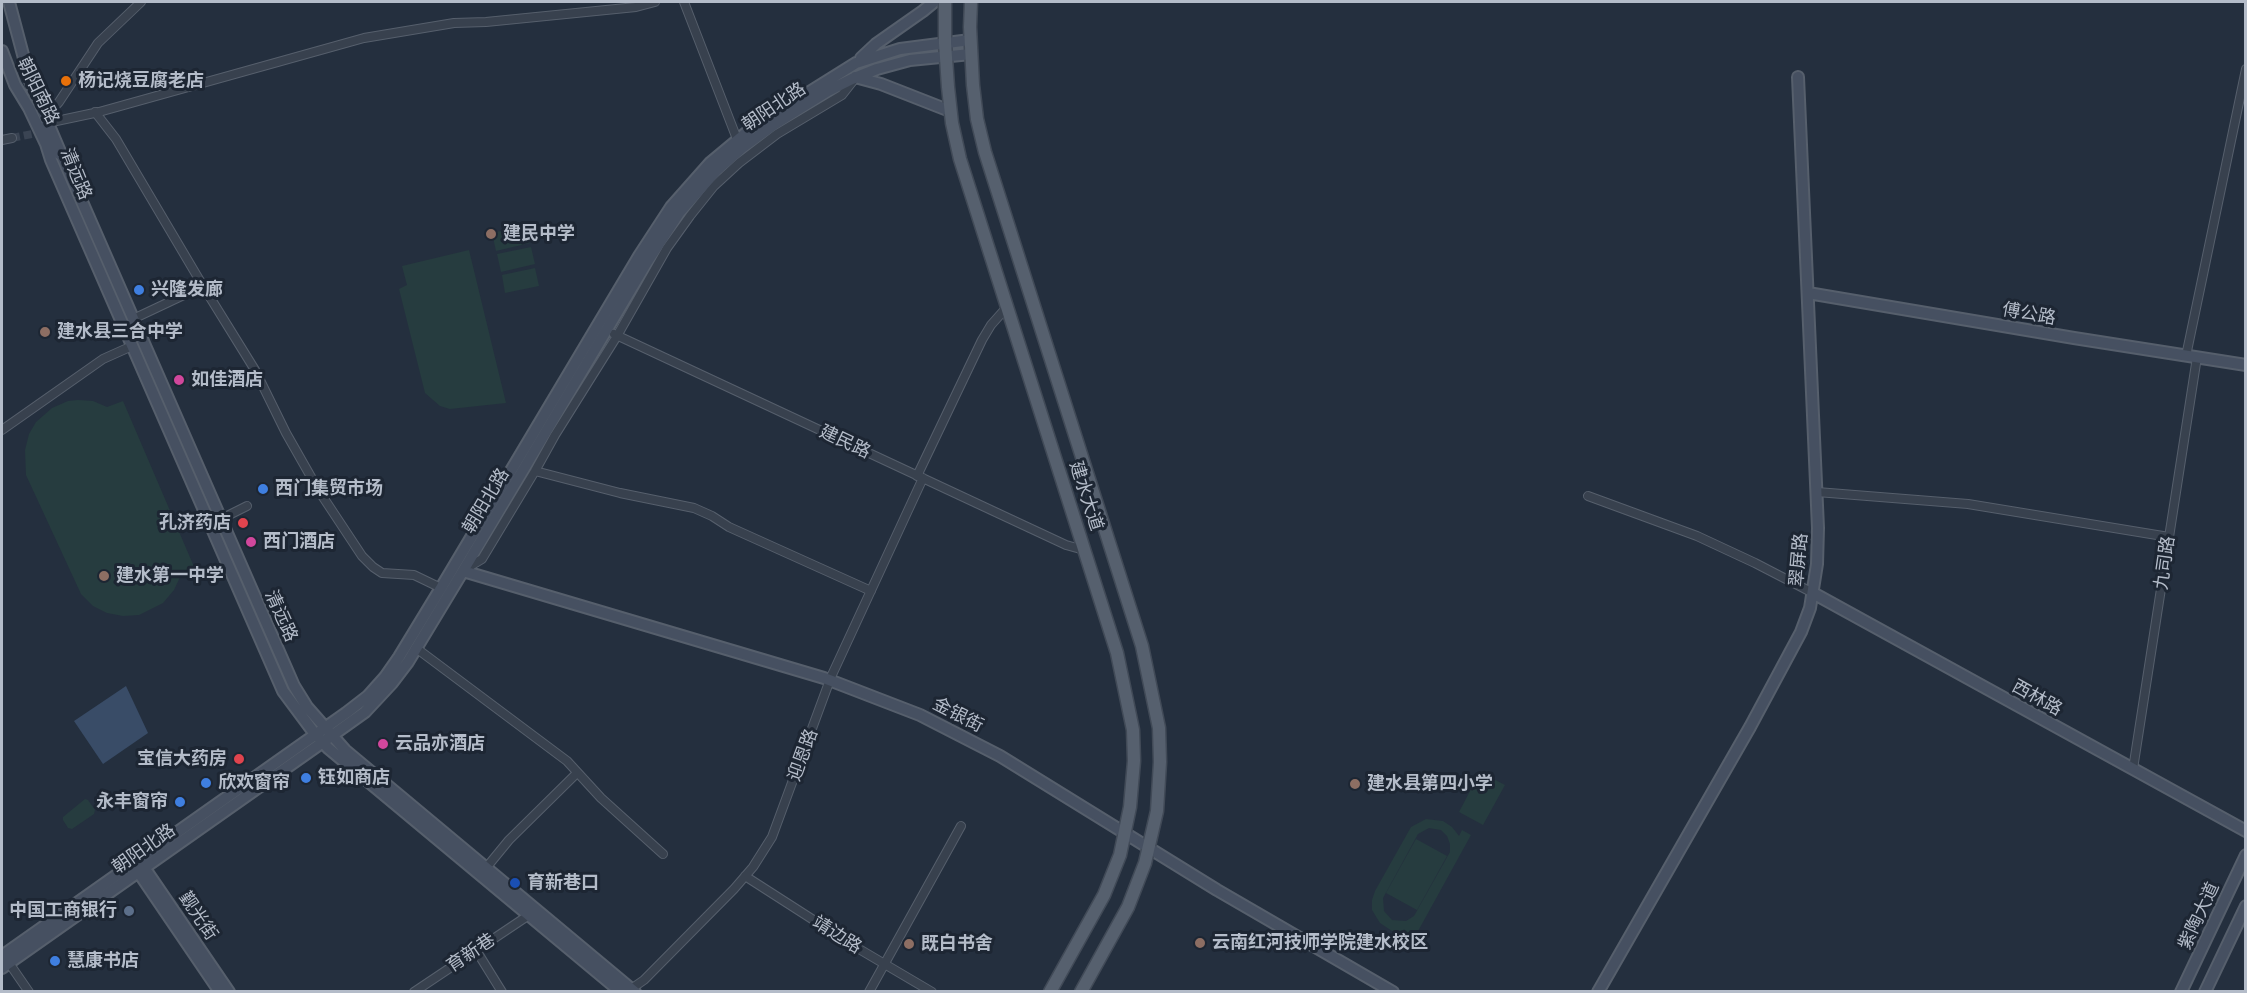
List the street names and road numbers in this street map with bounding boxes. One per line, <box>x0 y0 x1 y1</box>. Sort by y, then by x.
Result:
street label: 朝阳南路 <box>13 54 63 128</box>
street label: 朝阳北路 <box>738 78 810 136</box>
street label: 清远路 <box>56 145 96 203</box>
street label: 傅公路 <box>2001 299 2057 329</box>
street label: 建民路 <box>816 421 874 463</box>
street label: 建水大道 <box>1065 458 1107 534</box>
street label: 朝阳北路 <box>458 465 514 537</box>
street label: 翠屏路 <box>1786 532 1812 588</box>
street label: 九司路 <box>2151 535 2179 591</box>
street label: 清远路 <box>260 587 302 645</box>
street label: 西林路 <box>2008 675 2066 721</box>
street label: 金银街 <box>929 693 987 737</box>
street label: 迎恩路 <box>784 726 822 784</box>
street label: 朝阳北路 <box>108 820 180 878</box>
street label: 紫陶大道 <box>2174 879 2224 953</box>
street label: 觐光街 <box>174 888 222 944</box>
street label: 靖边路 <box>808 912 866 958</box>
street label: 育新巷 <box>443 929 499 977</box>

